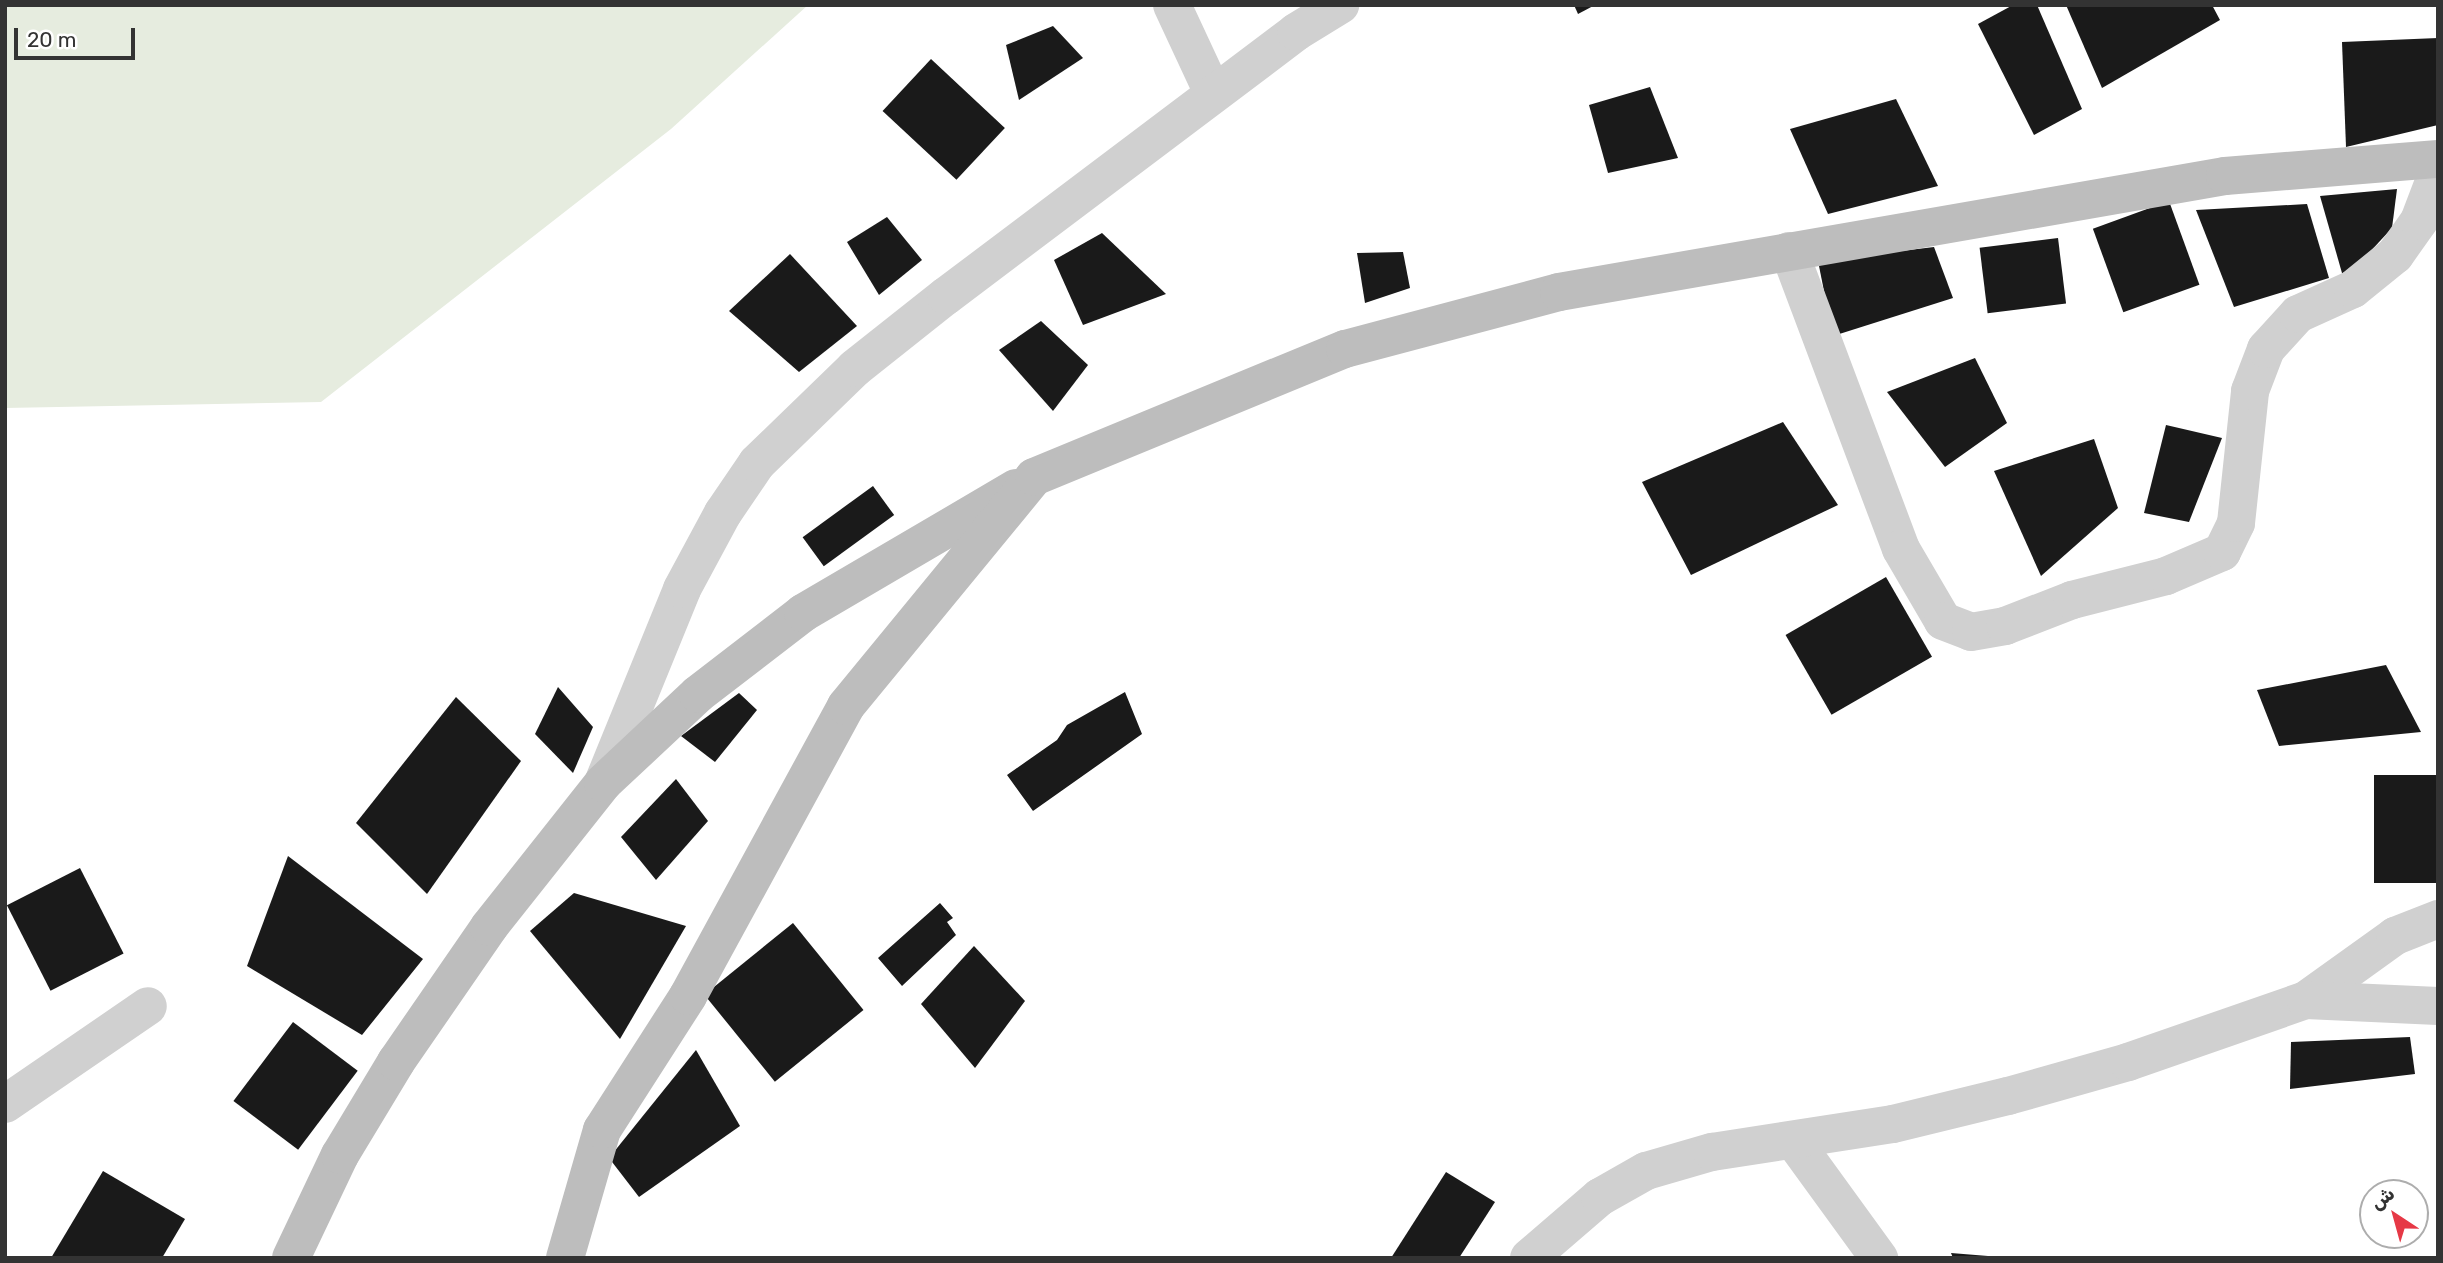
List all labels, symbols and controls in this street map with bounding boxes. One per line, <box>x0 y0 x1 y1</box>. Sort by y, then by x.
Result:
scale bar <box>18 14 138 58</box>
text: 20 m <box>27 27 76 52</box>
north arrow <box>2359 1179 2429 1249</box>
text: ش <box>2366 1182 2399 1215</box>

